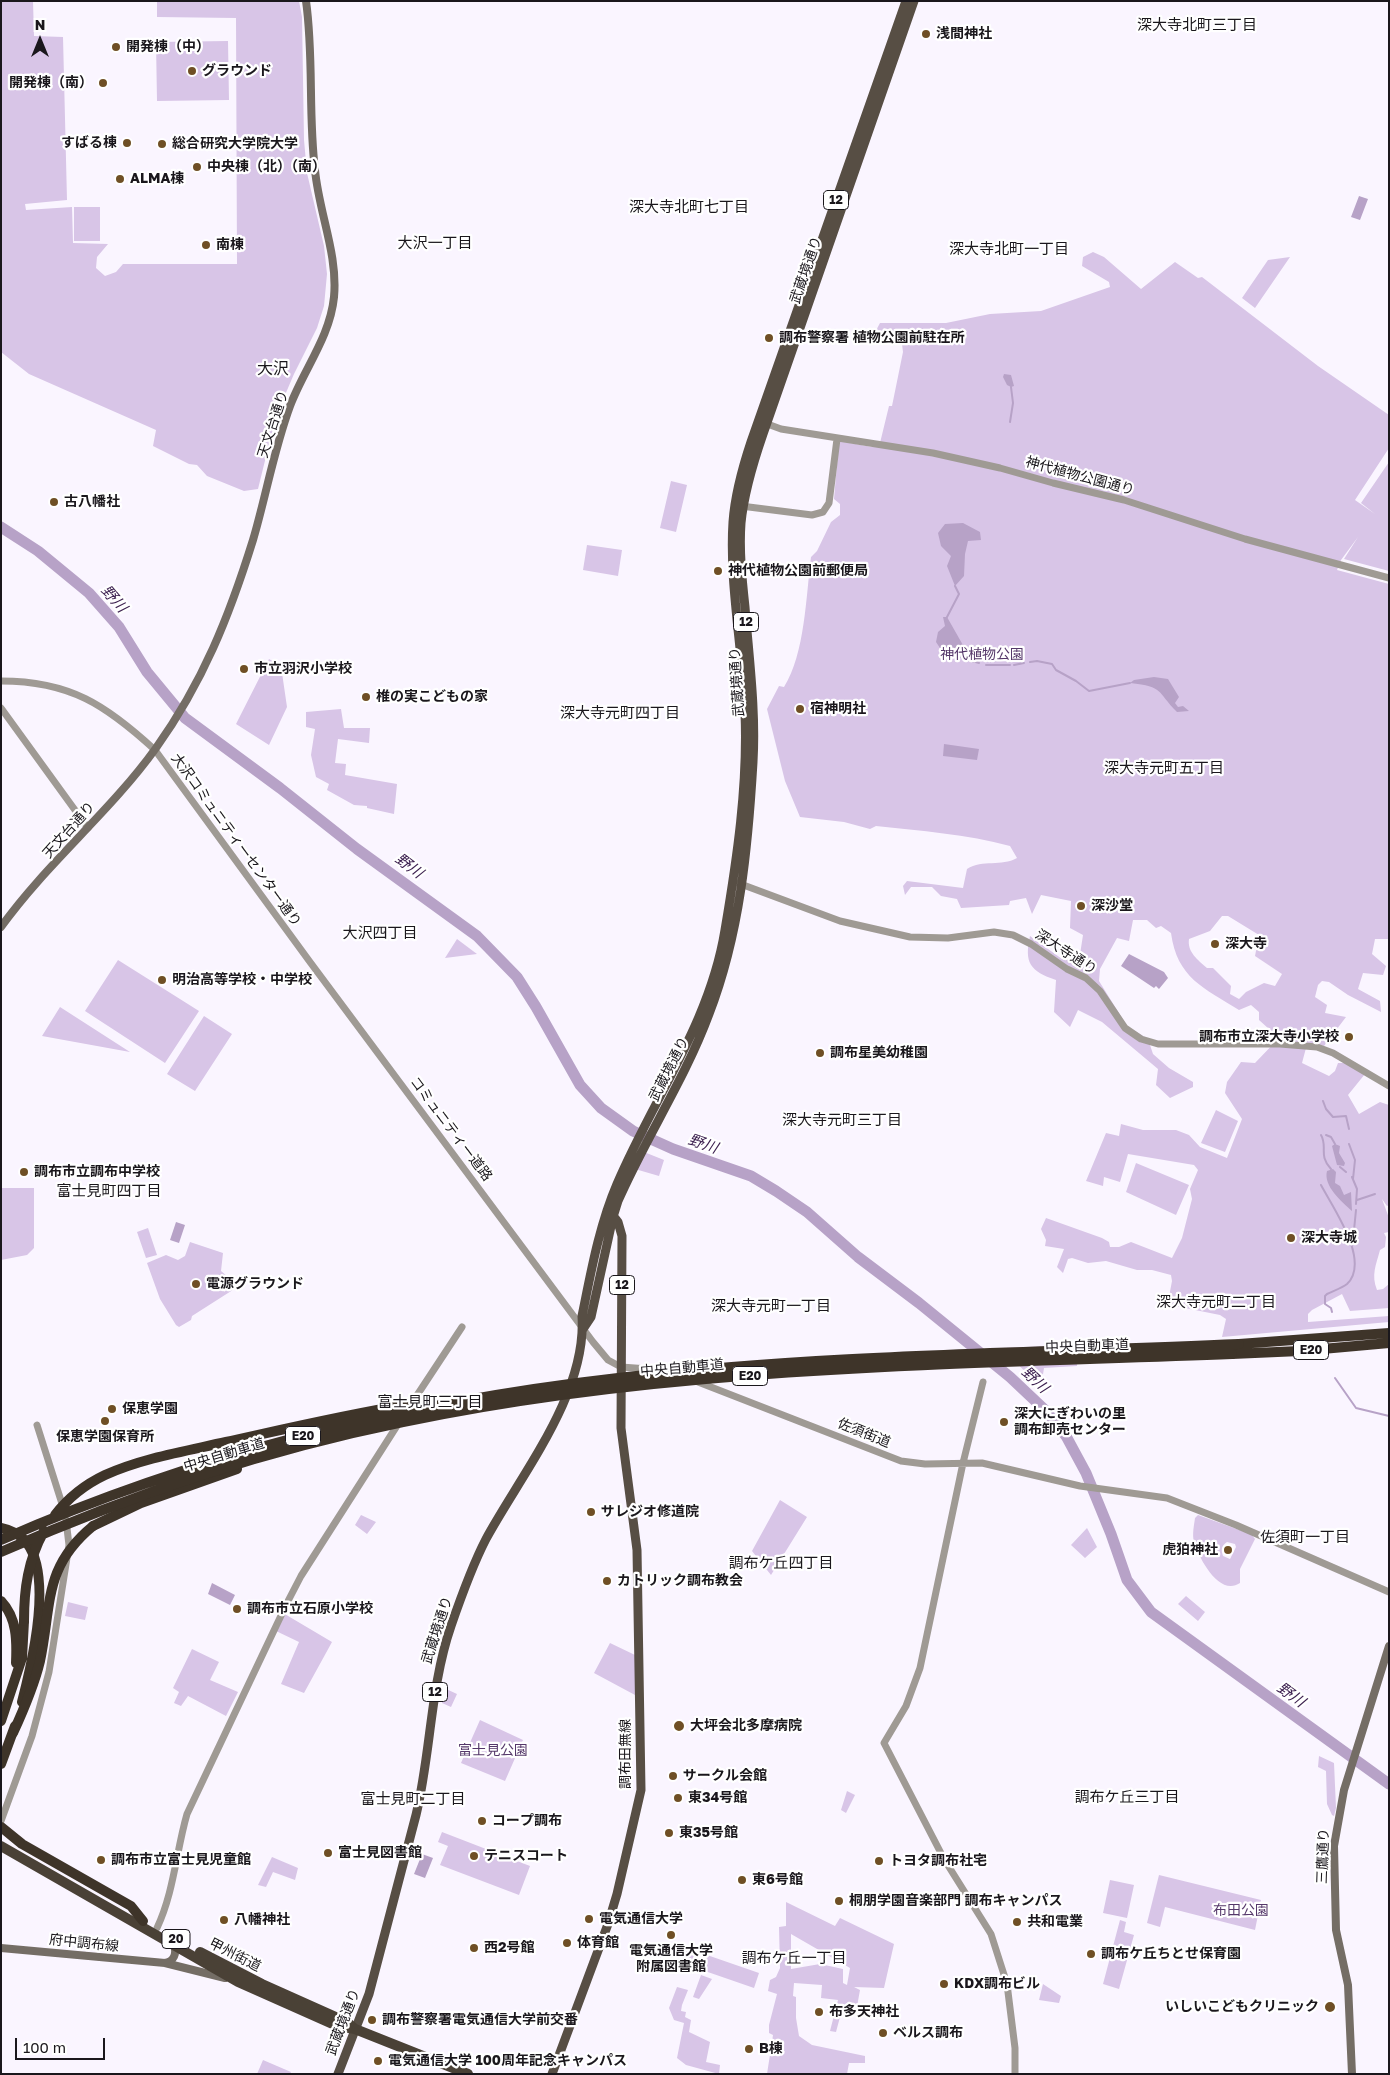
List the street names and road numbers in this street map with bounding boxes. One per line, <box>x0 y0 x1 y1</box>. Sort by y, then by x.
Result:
road number: 12 <box>824 190 848 210</box>
street label: 武蔵境通り <box>787 234 825 306</box>
street label: 天文台通り <box>254 388 292 460</box>
street label: 神代植物公園通り <box>1024 453 1136 499</box>
road number: 12 <box>734 612 758 632</box>
street label: 武蔵境通り <box>726 646 748 718</box>
street label: 大沢コミュニティーセンター通り <box>167 750 305 930</box>
street label: 天文台通り <box>39 798 99 862</box>
street label: 深大寺通り <box>1032 926 1100 978</box>
street label: 武蔵境通り <box>646 1034 692 1104</box>
street label: コミュニティー道路 <box>406 1074 496 1184</box>
road number: 12 <box>610 1276 634 1294</box>
street label: 中央自動車道 <box>1045 1336 1129 1356</box>
road number: E20 <box>1294 1340 1328 1360</box>
street label: 中央自動車道 <box>639 1356 725 1380</box>
road number: E20 <box>732 1366 768 1385</box>
street label: 佐須街道 <box>835 1415 893 1451</box>
road number: E20 <box>286 1426 320 1445</box>
street label: 中央自動車道 <box>181 1435 267 1475</box>
street label: 武蔵境通り <box>418 1594 456 1666</box>
road number: 12 <box>422 1682 448 1701</box>
street label: 調布田無線 <box>618 1719 634 1789</box>
street label: 三鷹通り <box>1314 1828 1332 1884</box>
road number: 20 <box>162 1930 190 1948</box>
street label: 府中調布線 <box>48 1931 120 1955</box>
street label: 甲州街道 <box>206 1935 264 1975</box>
street label: 武蔵境通り <box>323 1986 363 2058</box>

